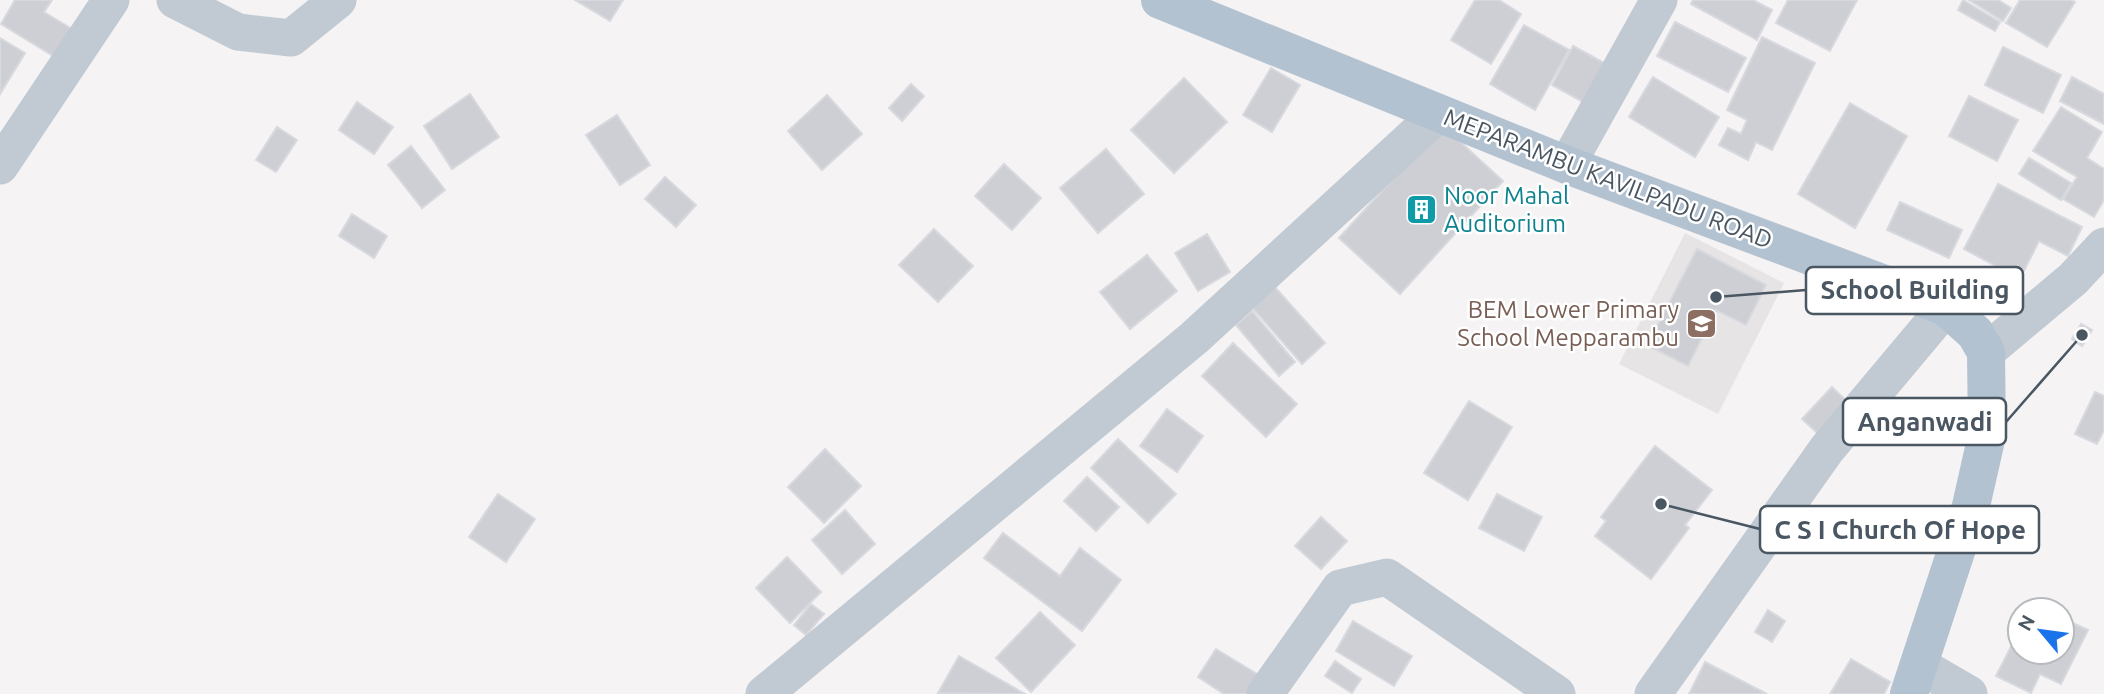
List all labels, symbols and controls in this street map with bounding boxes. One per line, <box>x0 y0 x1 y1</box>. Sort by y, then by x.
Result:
street label: MEPARAMBU KAVILPADU ROAD <box>1440 103 1776 254</box>
place label: Noor Mahal Auditorium <box>1444 182 1569 237</box>
building icon: Noor Mahal Auditorium <box>1404 193 1438 227</box>
callout: School Building <box>1806 267 2023 314</box>
text: School Building <box>1821 275 2009 304</box>
place label: BEM Lower Primary School Mepparambu <box>1457 296 1679 351</box>
school or university icon: BEM Lower Primary School Mepparambu <box>1685 307 1719 341</box>
callout: Anganwadi <box>1843 398 2006 445</box>
text: Anganwadi <box>1858 407 1992 436</box>
callout: C S I Church Of Hope <box>1760 506 2039 553</box>
text: C S I Church Of Hope <box>1774 515 2026 544</box>
north arrow <box>2006 596 2076 666</box>
text: N <box>2013 611 2039 634</box>

